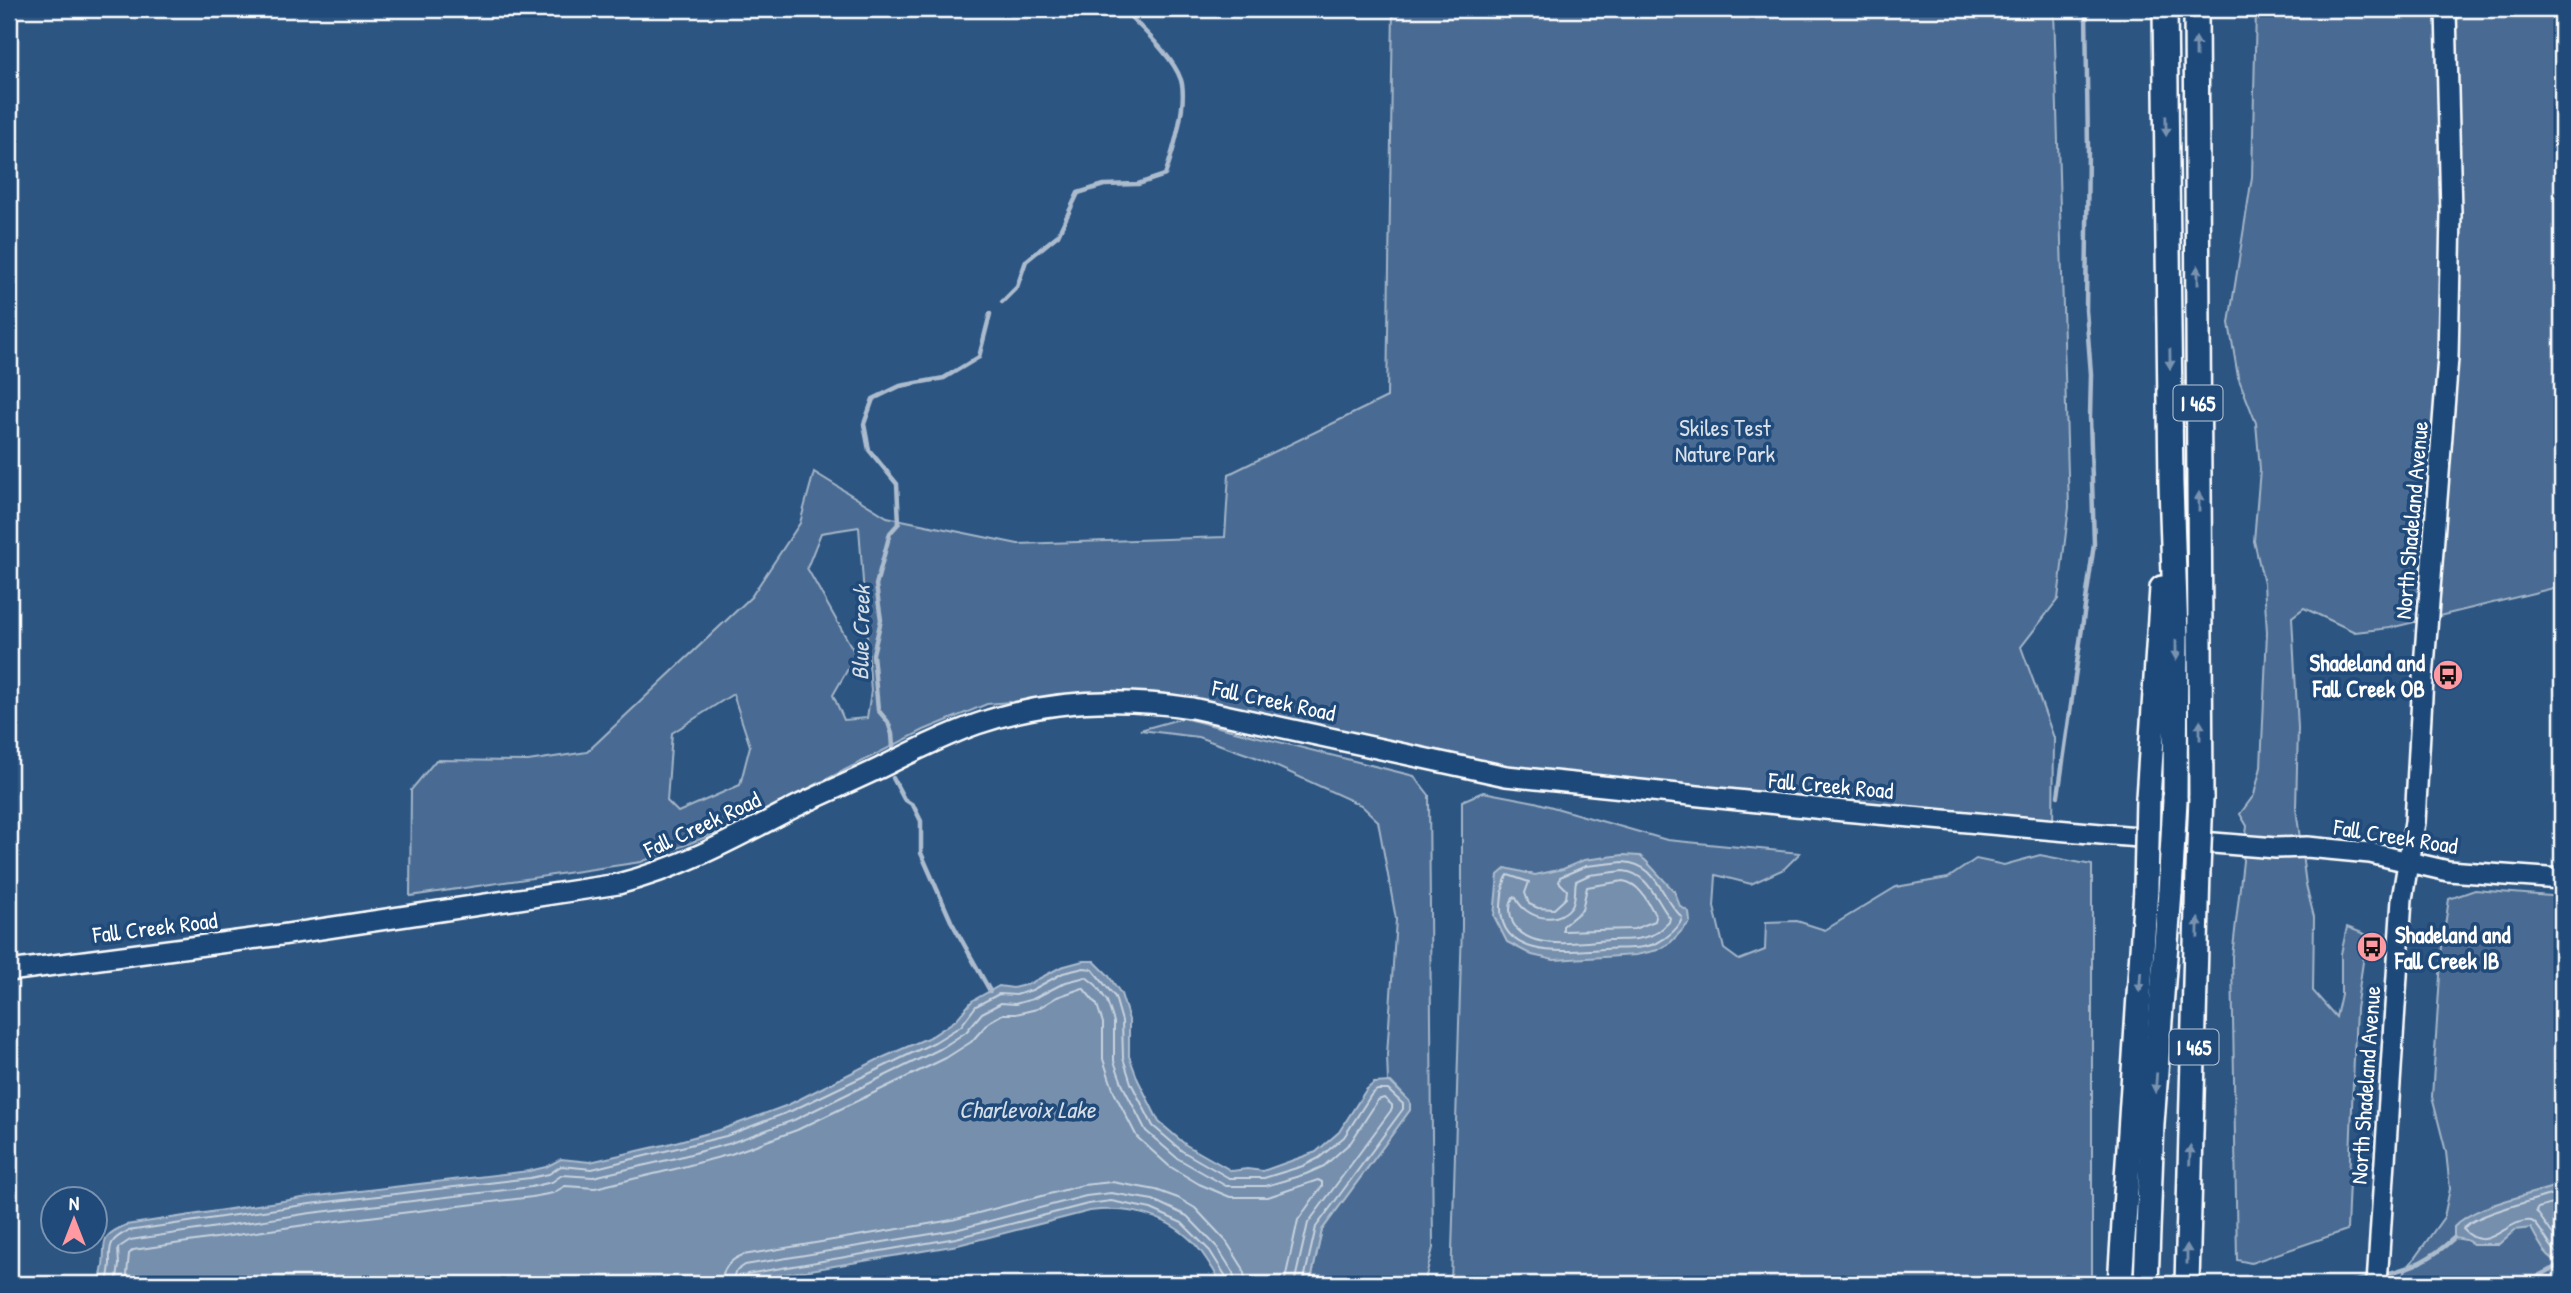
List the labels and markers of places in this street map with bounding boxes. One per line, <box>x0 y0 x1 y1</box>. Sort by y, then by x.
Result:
place label: Shadeland and Fall Creek OB <box>2309 647 2425 704</box>
bus stop icon: Shadeland and Fall Creek OB <box>2431 658 2465 692</box>
place label: Shadeland and Fall Creek IB <box>2394 919 2511 976</box>
bus stop icon: Shadeland and Fall Creek IB <box>2355 930 2389 964</box>

